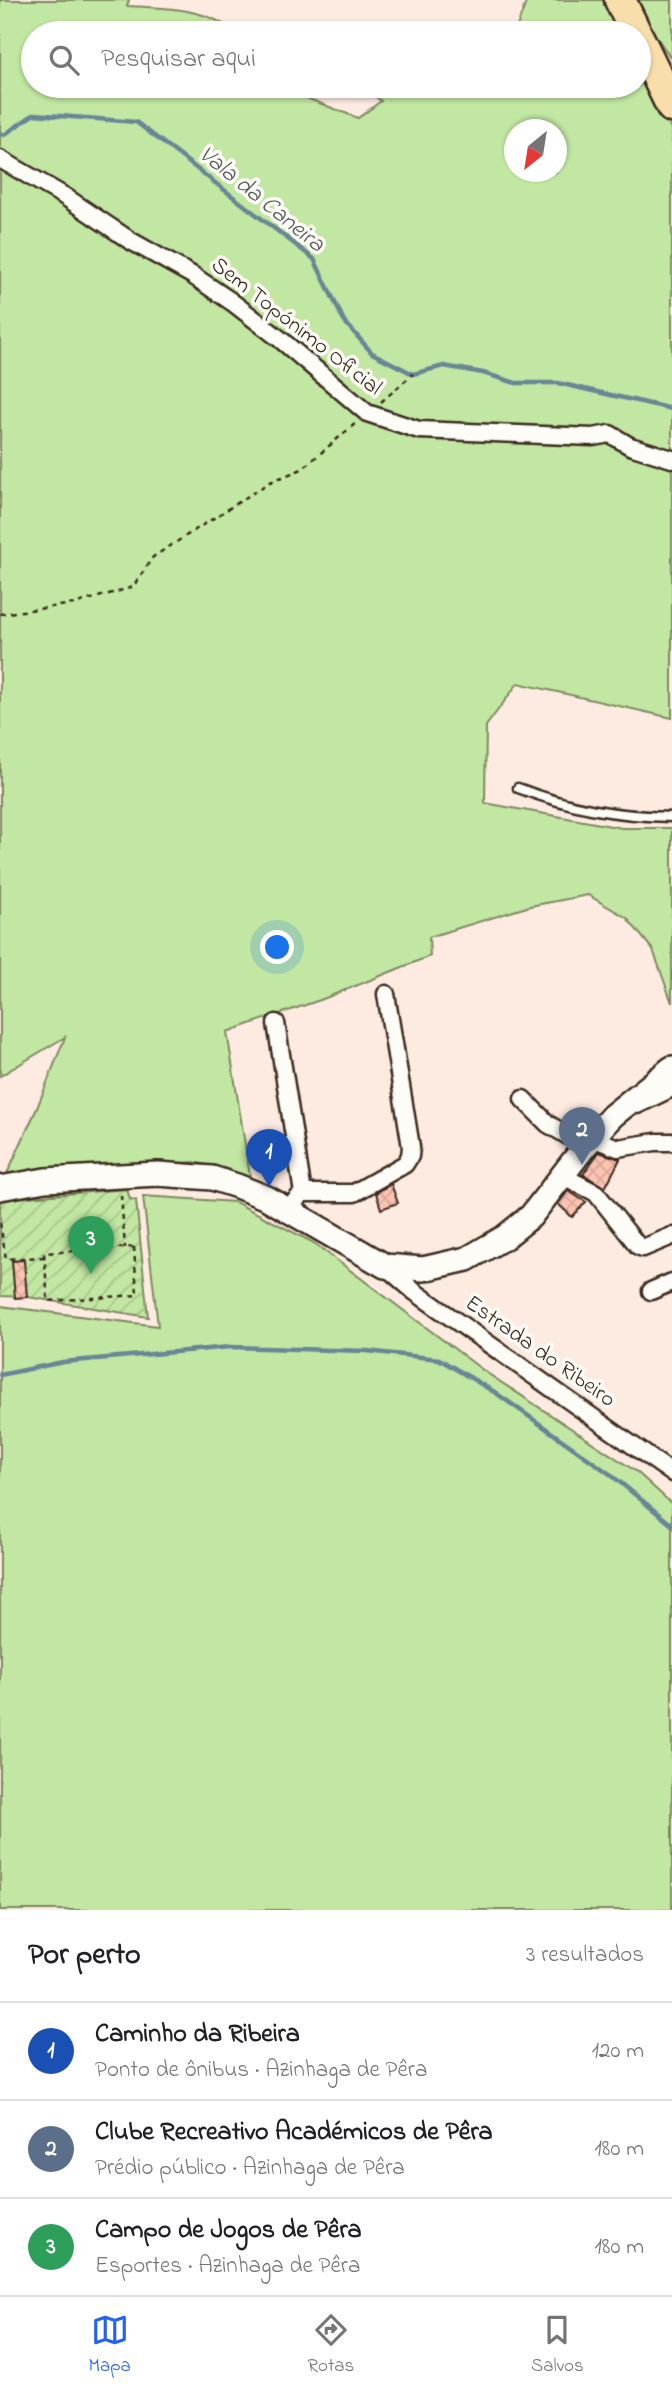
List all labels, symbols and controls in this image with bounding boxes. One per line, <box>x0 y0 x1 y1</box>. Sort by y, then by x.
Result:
search box <box>21 21 651 98</box>
icon: search <box>45 41 83 79</box>
text: Pesquisar aqui <box>101 41 256 79</box>
north arrow <box>504 119 567 182</box>
water label: Vala da Caneira <box>190 138 332 262</box>
street label: Sem Topónimo Oficial <box>204 250 388 404</box>
your location <box>260 930 294 964</box>
pin: 2 <box>559 1107 605 1165</box>
pin: 1 <box>246 1129 292 1187</box>
pin: 3 <box>68 1216 114 1274</box>
street label: Estrada do Ribeiro <box>458 1288 622 1416</box>
text: Por perto <box>28 1934 141 1978</box>
text: 3 resultados <box>526 1939 644 1972</box>
text: Caminho da Ribeira <box>95 2016 300 2054</box>
text: 1 <box>47 2035 55 2068</box>
text: 120 m <box>592 2035 644 2068</box>
text: Ponto de ônibus · Azinhaga de Pêra <box>95 2054 427 2087</box>
text: Clube Recreativo Académicos de Pêra <box>95 2114 493 2152</box>
text: 2 <box>45 2133 57 2166</box>
text: 180 m <box>595 2133 644 2166</box>
text: Prédio público · Azinhaga de Pêra <box>95 2152 405 2185</box>
text: Campo de Jogos de Pêra <box>95 2212 362 2250</box>
text: 3 <box>46 2231 56 2264</box>
text: 180 m <box>595 2231 644 2264</box>
text: Esportes · Azinhaga de Pêra <box>95 2250 360 2283</box>
tab: Mapa <box>88 2311 131 2380</box>
tab: Rotas <box>308 2311 354 2380</box>
tab: Salvos <box>531 2311 584 2380</box>

